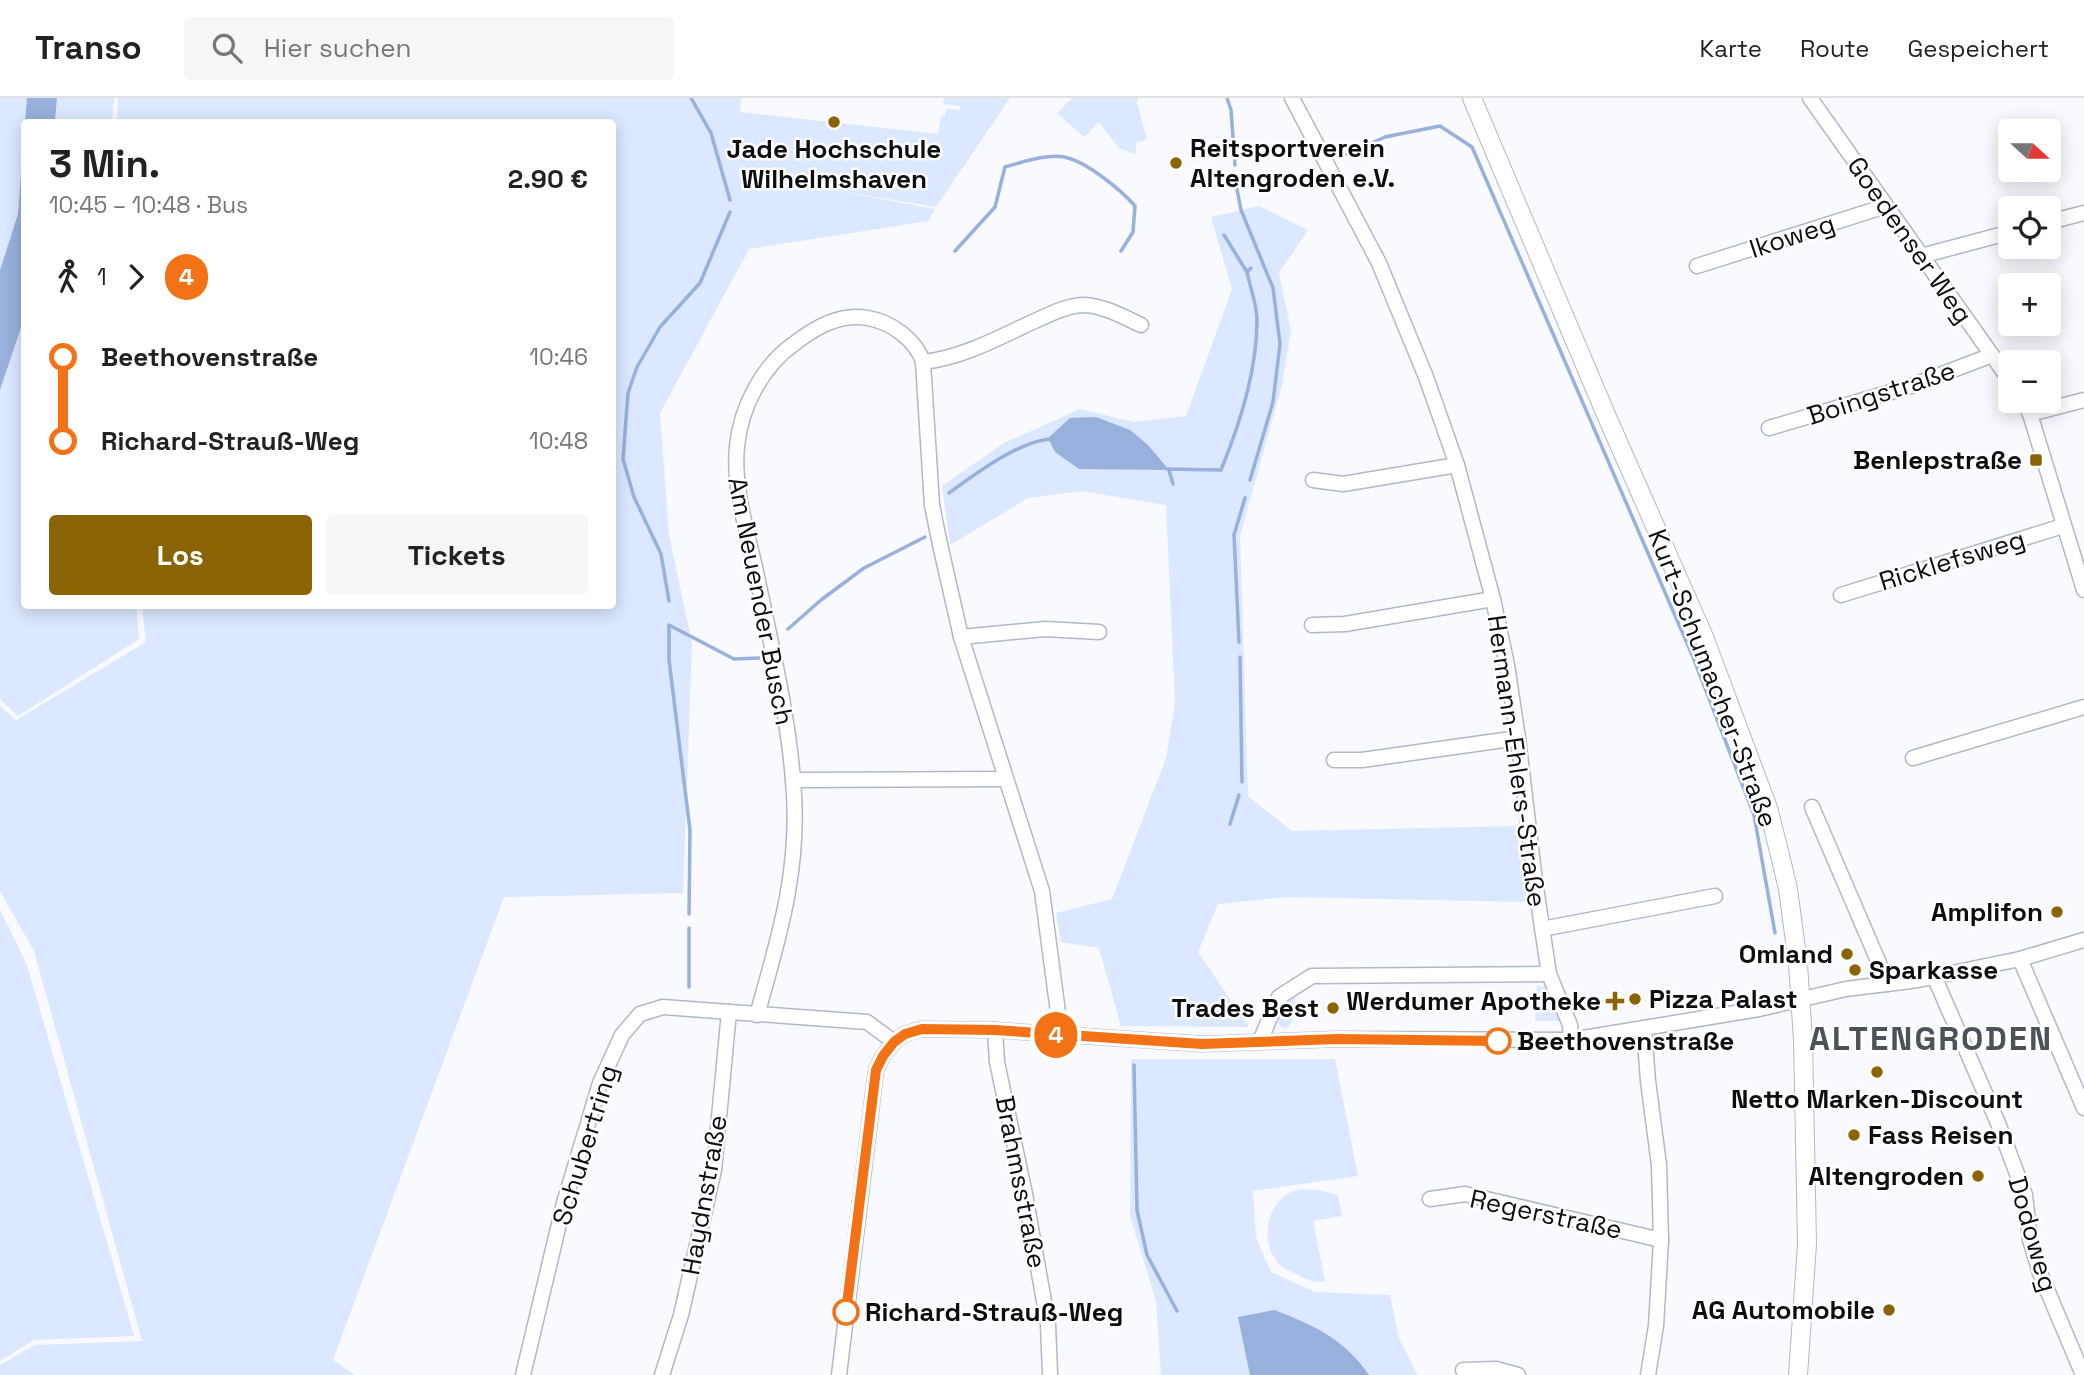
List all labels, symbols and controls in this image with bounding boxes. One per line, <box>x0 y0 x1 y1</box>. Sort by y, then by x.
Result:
search box <box>184 17 674 80</box>
text: Transo <box>35 27 142 69</box>
icon: search <box>208 29 246 67</box>
text: Hier suchen <box>264 31 411 65</box>
text: Karte <box>1700 33 1762 64</box>
text: Route <box>1800 33 1869 64</box>
text: Gespeichert <box>1907 33 2049 64</box>
marker: Jade Hochschule Wilhelmshaven <box>826 114 842 130</box>
north arrow <box>1998 119 2062 182</box>
map controls <box>1998 119 2061 413</box>
place label: Reitsportverein Altengroden e.V. <box>1190 131 1395 195</box>
place label: Jade Hochschule Wilhelmshaven <box>727 132 941 196</box>
text: 3 Min. <box>49 140 160 188</box>
street label: Goedenser Weg <box>1840 150 1980 330</box>
marker: Reitsportverein Altengroden e.V. <box>1168 155 1184 171</box>
text: 2.90 € <box>508 162 588 196</box>
text: 10:45 – 10:48 · Bus <box>49 190 248 220</box>
button: locate <box>1998 196 2061 259</box>
street label: Ikoweg <box>1745 206 1839 266</box>
icon: walk <box>49 258 87 296</box>
icon: forward <box>117 258 155 296</box>
text: 4 <box>179 261 194 292</box>
text: 1 <box>97 262 107 292</box>
button: + <box>1998 273 2061 336</box>
text: Beethovenstraße <box>101 340 318 374</box>
text: 10:46 <box>529 342 588 372</box>
button: − <box>1998 350 2061 413</box>
street label: Boingstraße <box>1803 353 1959 433</box>
text: Richard-Strauß-Weg <box>101 424 359 458</box>
text: 10:48 <box>529 426 588 456</box>
place label: Benlepstraße <box>1853 443 2022 477</box>
marker: Benlepstraße <box>2028 452 2044 468</box>
street label: Am Neuender Busch <box>720 474 802 728</box>
button: Los <box>49 515 312 595</box>
button: Tickets <box>326 515 588 595</box>
street label: Ricklefsweg <box>1875 522 2029 598</box>
street label: Kurt-Schumacher-Straße <box>1640 524 1786 832</box>
street label: Hermann-Ehlers-Straße <box>1480 613 1554 909</box>
place label: Amplifon <box>1931 895 2043 929</box>
marker: Amplifon <box>2049 904 2065 920</box>
place label: Omland <box>1739 937 1833 971</box>
marker: Omland <box>1839 946 1855 962</box>
place label: Sparkasse <box>1869 953 1998 987</box>
marker: Sparkasse <box>1847 962 1863 978</box>
place label: Pizza Palast <box>1649 982 1798 1016</box>
place label: Werdumer Apotheke <box>1346 984 1601 1018</box>
place label: Trades Best <box>1171 991 1319 1025</box>
marker: Pizza Palast <box>1627 991 1643 1007</box>
marker: Werdumer Apotheke <box>1607 993 1623 1009</box>
marker: Trades Best <box>1325 1000 1341 1016</box>
line badge: 4 <box>1033 1012 1079 1058</box>
district label: ALTENGRODEN <box>1809 1018 2053 1060</box>
text: 4 <box>1048 1019 1064 1050</box>
place label: Beethovenstraße <box>1517 1024 1734 1058</box>
marker: Beethovenstraße <box>1485 1028 1511 1054</box>
street label: Schubertring <box>544 1061 626 1229</box>
marker: Netto Marken-Discount <box>1869 1064 1885 1080</box>
place label: Netto Marken-Discount <box>1731 1082 2023 1116</box>
street label: Brahmsstraße <box>988 1093 1054 1271</box>
street label: Haydnstraße <box>673 1112 735 1278</box>
place label: Fass Reisen <box>1868 1118 2013 1152</box>
marker: Fass Reisen <box>1846 1127 1862 1143</box>
place label: Altengroden <box>1808 1159 1964 1193</box>
marker: Altengroden <box>1970 1168 1986 1184</box>
street label: Dodoweg <box>2000 1172 2066 1296</box>
street label: Regerstraße <box>1467 1181 1625 1247</box>
place label: AG Automobile <box>1692 1293 1875 1327</box>
place label: Richard-Strauß-Weg <box>865 1295 1123 1329</box>
marker: Richard-Strauß-Weg <box>833 1299 859 1325</box>
marker: AG Automobile <box>1881 1302 1897 1318</box>

